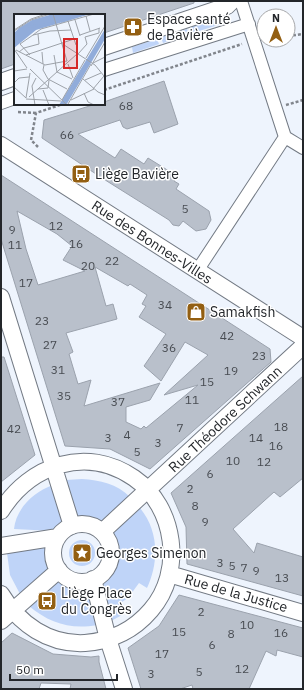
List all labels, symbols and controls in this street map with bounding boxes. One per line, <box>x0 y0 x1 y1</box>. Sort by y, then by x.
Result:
north arrow <box>256 8 296 48</box>
place label: Espace santé de Bavière <box>147 10 231 44</box>
text: N <box>272 11 280 25</box>
inset map <box>14 14 105 105</box>
pharmacy icon: Espace santé de Bavière <box>122 16 144 38</box>
house number: 68 <box>119 98 133 113</box>
house number: 66 <box>60 127 74 142</box>
bus stop icon: Liège Bavière <box>70 163 92 185</box>
place label: Liège Bavière <box>95 165 179 183</box>
street label: Rue des Bonnes-Villes <box>88 196 216 288</box>
house number: 5 <box>181 201 189 216</box>
house number: 12 <box>49 218 63 233</box>
house number: 9 <box>8 222 16 237</box>
house number: 16 <box>69 236 83 251</box>
house number: 11 <box>8 237 22 252</box>
house number: 22 <box>105 253 119 268</box>
house number: 20 <box>81 258 95 273</box>
house number: 17 <box>19 275 33 290</box>
house number: 34 <box>158 297 172 312</box>
shop icon: Samakfish <box>185 301 207 323</box>
place label: Samakfish <box>210 303 275 321</box>
house number: 23 <box>35 313 49 328</box>
house number: 42 <box>220 328 234 343</box>
house number: 27 <box>43 337 57 352</box>
house number: 36 <box>162 340 176 355</box>
house number: 23 <box>252 348 266 363</box>
house number: 31 <box>51 362 65 377</box>
street label: Rue Théodore Schwann <box>165 362 285 476</box>
house number: 19 <box>224 363 238 378</box>
house number: 15 <box>200 374 214 389</box>
house number: 35 <box>57 388 71 403</box>
house number: 11 <box>185 392 199 407</box>
house number: 37 <box>111 394 125 409</box>
house number: 18 <box>274 419 288 434</box>
house number: 7 <box>176 420 184 435</box>
house number: 42 <box>7 421 21 436</box>
house number: 4 <box>123 427 131 442</box>
house number: 3 <box>104 430 112 445</box>
house number: 14 <box>249 430 263 445</box>
house number: 3 <box>154 435 162 450</box>
house number: 16 <box>269 438 283 453</box>
house number: 5 <box>133 444 141 459</box>
house number: 10 <box>226 453 240 468</box>
house number: 12 <box>257 454 271 469</box>
house number: 6 <box>206 466 214 481</box>
house number: 2 <box>186 481 194 496</box>
house number: 8 <box>191 498 199 513</box>
house number: 9 <box>201 514 209 529</box>
place icon: Georges Simenon <box>71 542 93 564</box>
place label: Georges Simenon <box>96 544 206 562</box>
house number: 3 <box>216 555 224 570</box>
house number: 5 <box>228 558 236 573</box>
house number: 7 <box>240 560 248 575</box>
house number: 9 <box>252 563 260 578</box>
street label: Rue de la Justice <box>182 570 290 616</box>
house number: 13 <box>275 570 289 585</box>
place label: Liège Place du Congrès <box>61 584 132 618</box>
bus stop icon: Liège Place du Congrès <box>36 590 58 612</box>
house number: 2 <box>197 604 205 619</box>
house number: 10 <box>240 617 254 632</box>
house number: 15 <box>172 624 186 639</box>
house number: 16 <box>274 625 288 640</box>
house number: 8 <box>227 626 235 641</box>
house number: 6 <box>208 637 216 652</box>
house number: 17 <box>155 646 169 661</box>
scale bar <box>10 656 117 682</box>
house number: 12 <box>235 661 249 676</box>
text: 50 m <box>16 662 44 677</box>
house number: 5 <box>195 664 203 679</box>
house number: 3 <box>147 666 155 681</box>

